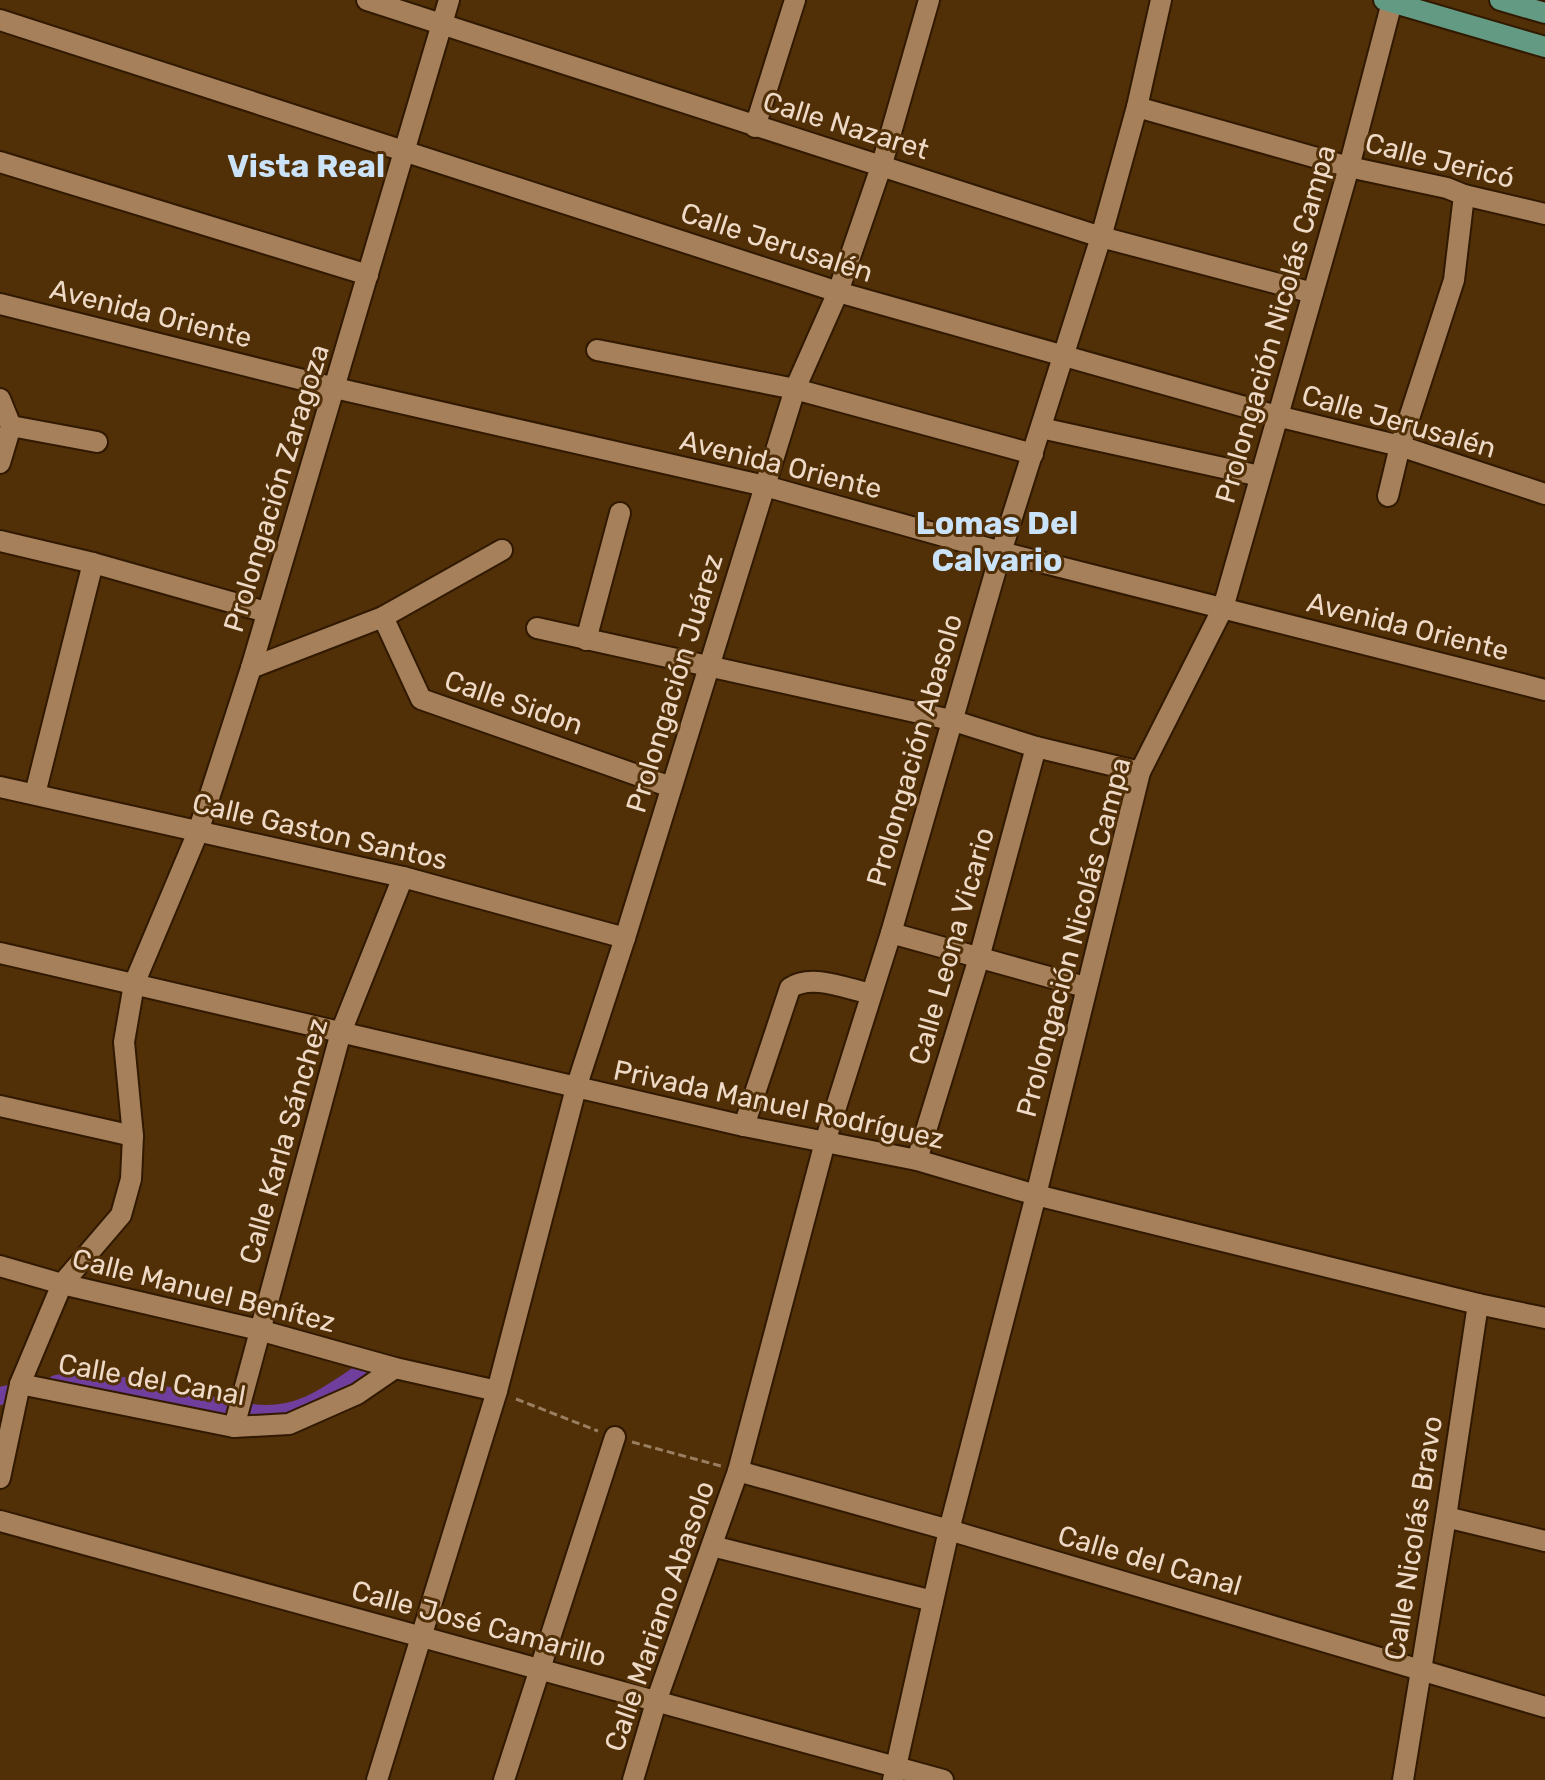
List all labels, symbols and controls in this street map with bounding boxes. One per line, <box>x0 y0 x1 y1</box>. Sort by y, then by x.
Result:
street label: Calle Nazaret <box>759 85 933 166</box>
street label: Calle Jericó <box>1362 126 1518 195</box>
street label: Prolongación Nicolás Campa <box>1209 141 1342 507</box>
district label: Vista Real <box>227 147 385 185</box>
street label: Calle Jerusalén <box>676 196 877 289</box>
street label: Avenida Oriente <box>47 272 255 355</box>
street label: Prolongación Zaragoza <box>217 340 336 636</box>
street label: Calle Jerusalén <box>1298 378 1500 465</box>
street label: Avenida Oriente <box>677 423 885 506</box>
district label: Lomas Del Calvario <box>916 504 1078 579</box>
street label: Prolongación Juárez <box>619 550 730 816</box>
street label: Avenida Oriente <box>1304 585 1512 668</box>
street label: Prolongación Abasolo <box>860 610 969 890</box>
street label: Calle Sidon <box>440 663 587 742</box>
street label: Prolongación Nicolás Campa <box>1010 754 1137 1121</box>
street label: Calle Gaston Santos <box>189 786 451 877</box>
street label: Calle Leona Vicario <box>902 824 1001 1069</box>
street label: Calle Karla Sánchez <box>233 1014 334 1268</box>
street label: Privada Manuel Rodríguez <box>610 1053 947 1156</box>
street label: Calle Manuel Benítez <box>69 1242 339 1339</box>
street label: Calle del Canal <box>56 1347 248 1412</box>
street label: Calle Nicolás Bravo <box>1378 1414 1449 1663</box>
street label: Calle Mariano Abasolo <box>598 1476 721 1756</box>
street label: Calle del Canal <box>1054 1518 1246 1602</box>
street label: Calle José Camarillo <box>348 1574 610 1673</box>

